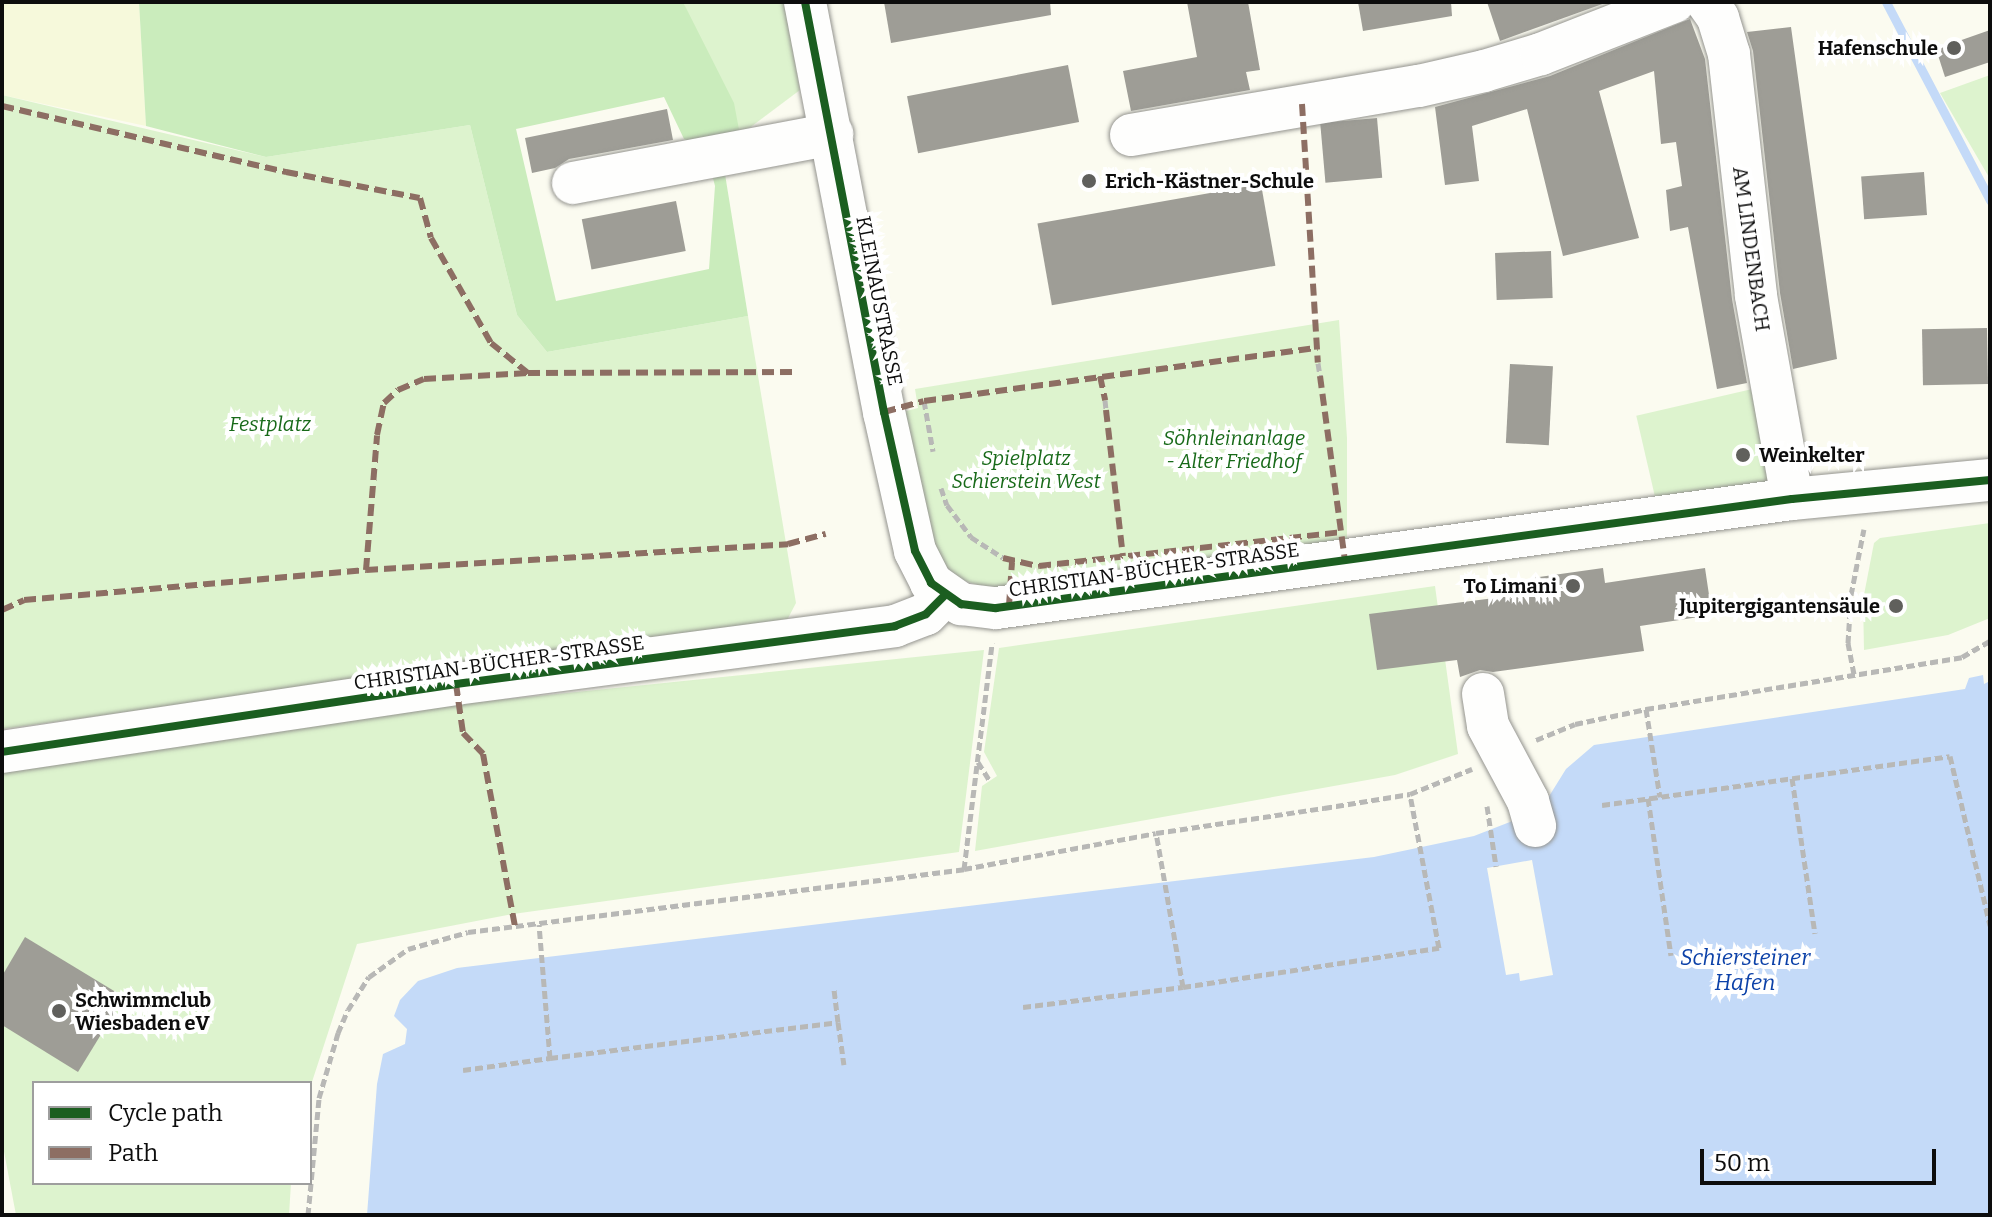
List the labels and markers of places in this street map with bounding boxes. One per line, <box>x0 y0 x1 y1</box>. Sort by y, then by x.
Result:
place label: Hafenschule <box>1818 36 1938 60</box>
marker: Hafenschule <box>1945 39 1963 57</box>
place label: Erich-Kästner-Schule <box>1105 169 1314 193</box>
marker: Erich-Kästner-Schule <box>1080 172 1098 190</box>
place label: Weinkelter <box>1759 443 1865 467</box>
marker: Weinkelter <box>1734 446 1752 464</box>
place label: To Limani <box>1464 574 1557 598</box>
marker: To Limani <box>1564 577 1582 595</box>
place label: Jupitergigantensäule <box>1679 594 1880 618</box>
marker: Jupitergigantensäule <box>1887 597 1905 615</box>
place label: Schwimmclub Wiesbaden eV <box>75 988 211 1035</box>
marker: Schwimmclub Wiesbaden eV <box>50 1002 68 1020</box>

